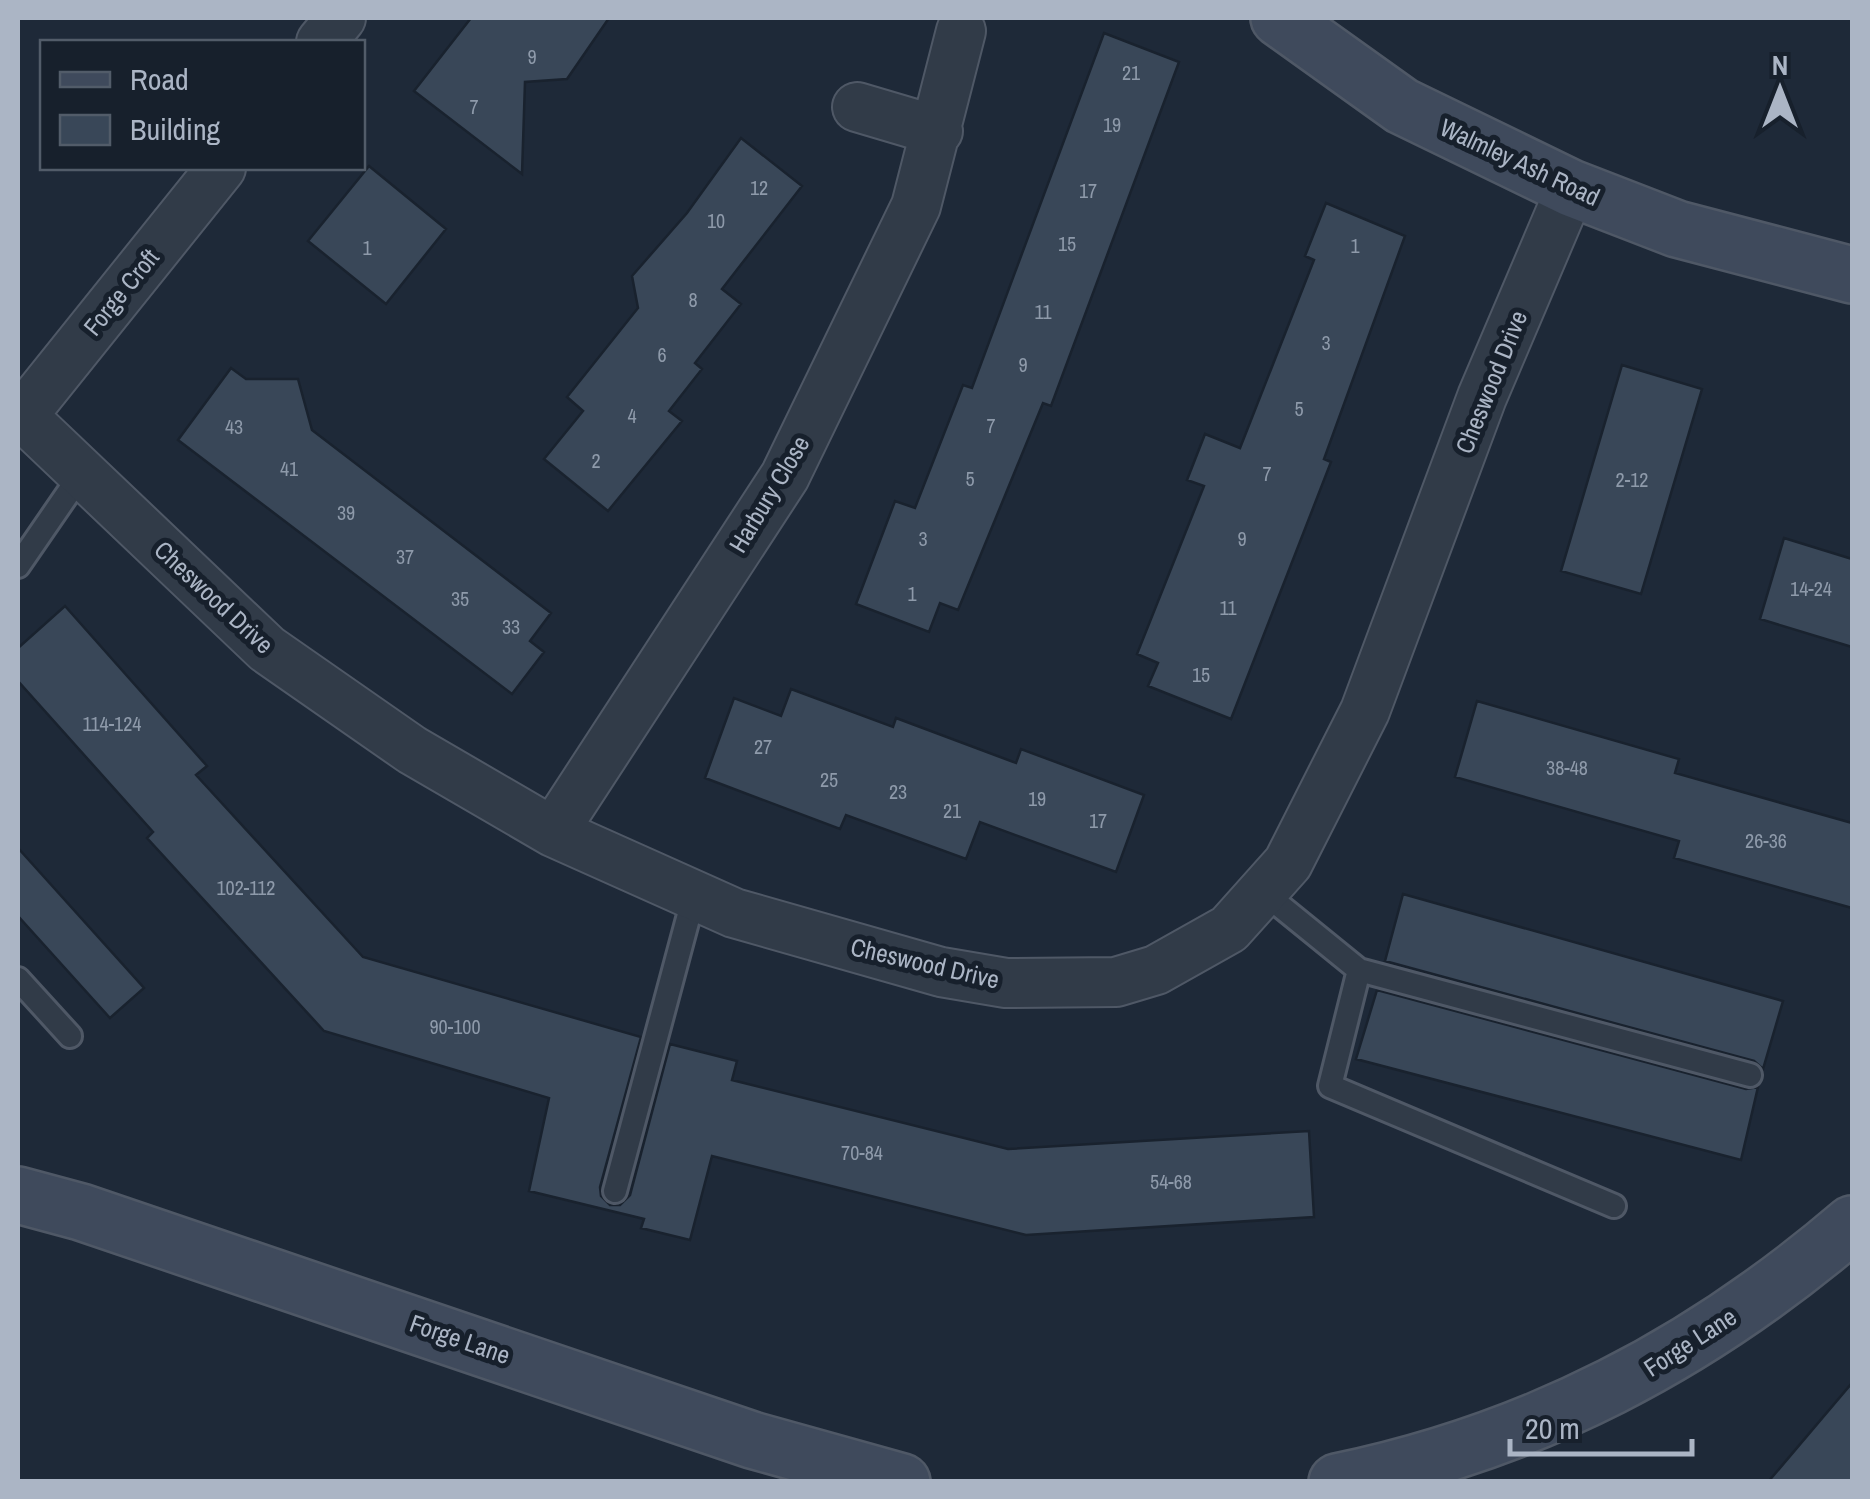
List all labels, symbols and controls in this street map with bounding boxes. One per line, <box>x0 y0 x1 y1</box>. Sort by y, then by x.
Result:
legend <box>40 40 365 170</box>
north arrow <box>1730 40 1830 140</box>
house number: 9 <box>527 43 537 70</box>
text: N <box>1772 46 1788 84</box>
text: Road <box>130 59 189 99</box>
house number: 21 <box>1122 59 1140 86</box>
house number: 7 <box>469 93 479 120</box>
text: Building <box>130 109 221 149</box>
street label: Walmley Ash Road <box>1435 110 1605 214</box>
house number: 19 <box>1103 111 1121 138</box>
house number: 12 <box>750 174 768 201</box>
house number: 17 <box>1079 177 1097 204</box>
house number: 10 <box>707 207 725 234</box>
house number: 15 <box>1058 230 1076 257</box>
house number: 1 <box>1350 232 1360 259</box>
house number: 1 <box>362 234 372 261</box>
street label: Forge Croft <box>75 241 167 343</box>
house number: 8 <box>688 286 698 313</box>
house number: 11 <box>1034 298 1052 325</box>
street label: Cheswood Drive <box>1447 305 1535 459</box>
house number: 3 <box>1321 329 1331 356</box>
house number: 6 <box>657 341 667 368</box>
house number: 9 <box>1018 351 1028 378</box>
house number: 5 <box>1294 395 1304 422</box>
house number: 4 <box>627 402 637 429</box>
house number: 7 <box>986 412 996 439</box>
house number: 43 <box>225 413 243 440</box>
street label: Harbury Close <box>721 429 817 559</box>
house number: 2 <box>591 447 601 474</box>
house number: 41 <box>280 455 298 482</box>
house number: 7 <box>1262 460 1272 487</box>
house number: 5 <box>965 465 975 492</box>
house number: 2-12 <box>1616 466 1648 493</box>
house number: 39 <box>337 499 355 526</box>
house number: 3 <box>918 525 928 552</box>
house number: 9 <box>1237 525 1247 552</box>
street label: Cheswood Drive <box>147 533 281 661</box>
house number: 37 <box>396 543 414 570</box>
house number: 14-24 <box>1790 575 1832 602</box>
house number: 1 <box>907 580 917 607</box>
house number: 35 <box>451 585 469 612</box>
house number: 11 <box>1219 594 1237 621</box>
house number: 33 <box>502 613 520 640</box>
house number: 15 <box>1192 661 1210 688</box>
house number: 114-124 <box>83 710 141 737</box>
house number: 27 <box>754 733 772 760</box>
house number: 38-48 <box>1546 754 1588 781</box>
house number: 25 <box>820 766 838 793</box>
house number: 23 <box>889 778 907 805</box>
house number: 19 <box>1028 785 1046 812</box>
house number: 21 <box>943 797 961 824</box>
house number: 17 <box>1089 807 1107 834</box>
house number: 26-36 <box>1745 827 1787 854</box>
house number: 102-112 <box>217 874 275 901</box>
street label: Cheswood Drive <box>847 929 1003 997</box>
house number: 90-100 <box>429 1013 481 1040</box>
house number: 70-84 <box>841 1139 883 1166</box>
house number: 54-68 <box>1150 1168 1192 1195</box>
street label: Forge Lane <box>1637 1299 1743 1385</box>
street label: Forge Lane <box>405 1306 515 1372</box>
scale bar <box>1510 1394 1692 1456</box>
text: 20 m <box>1525 1408 1580 1448</box>

